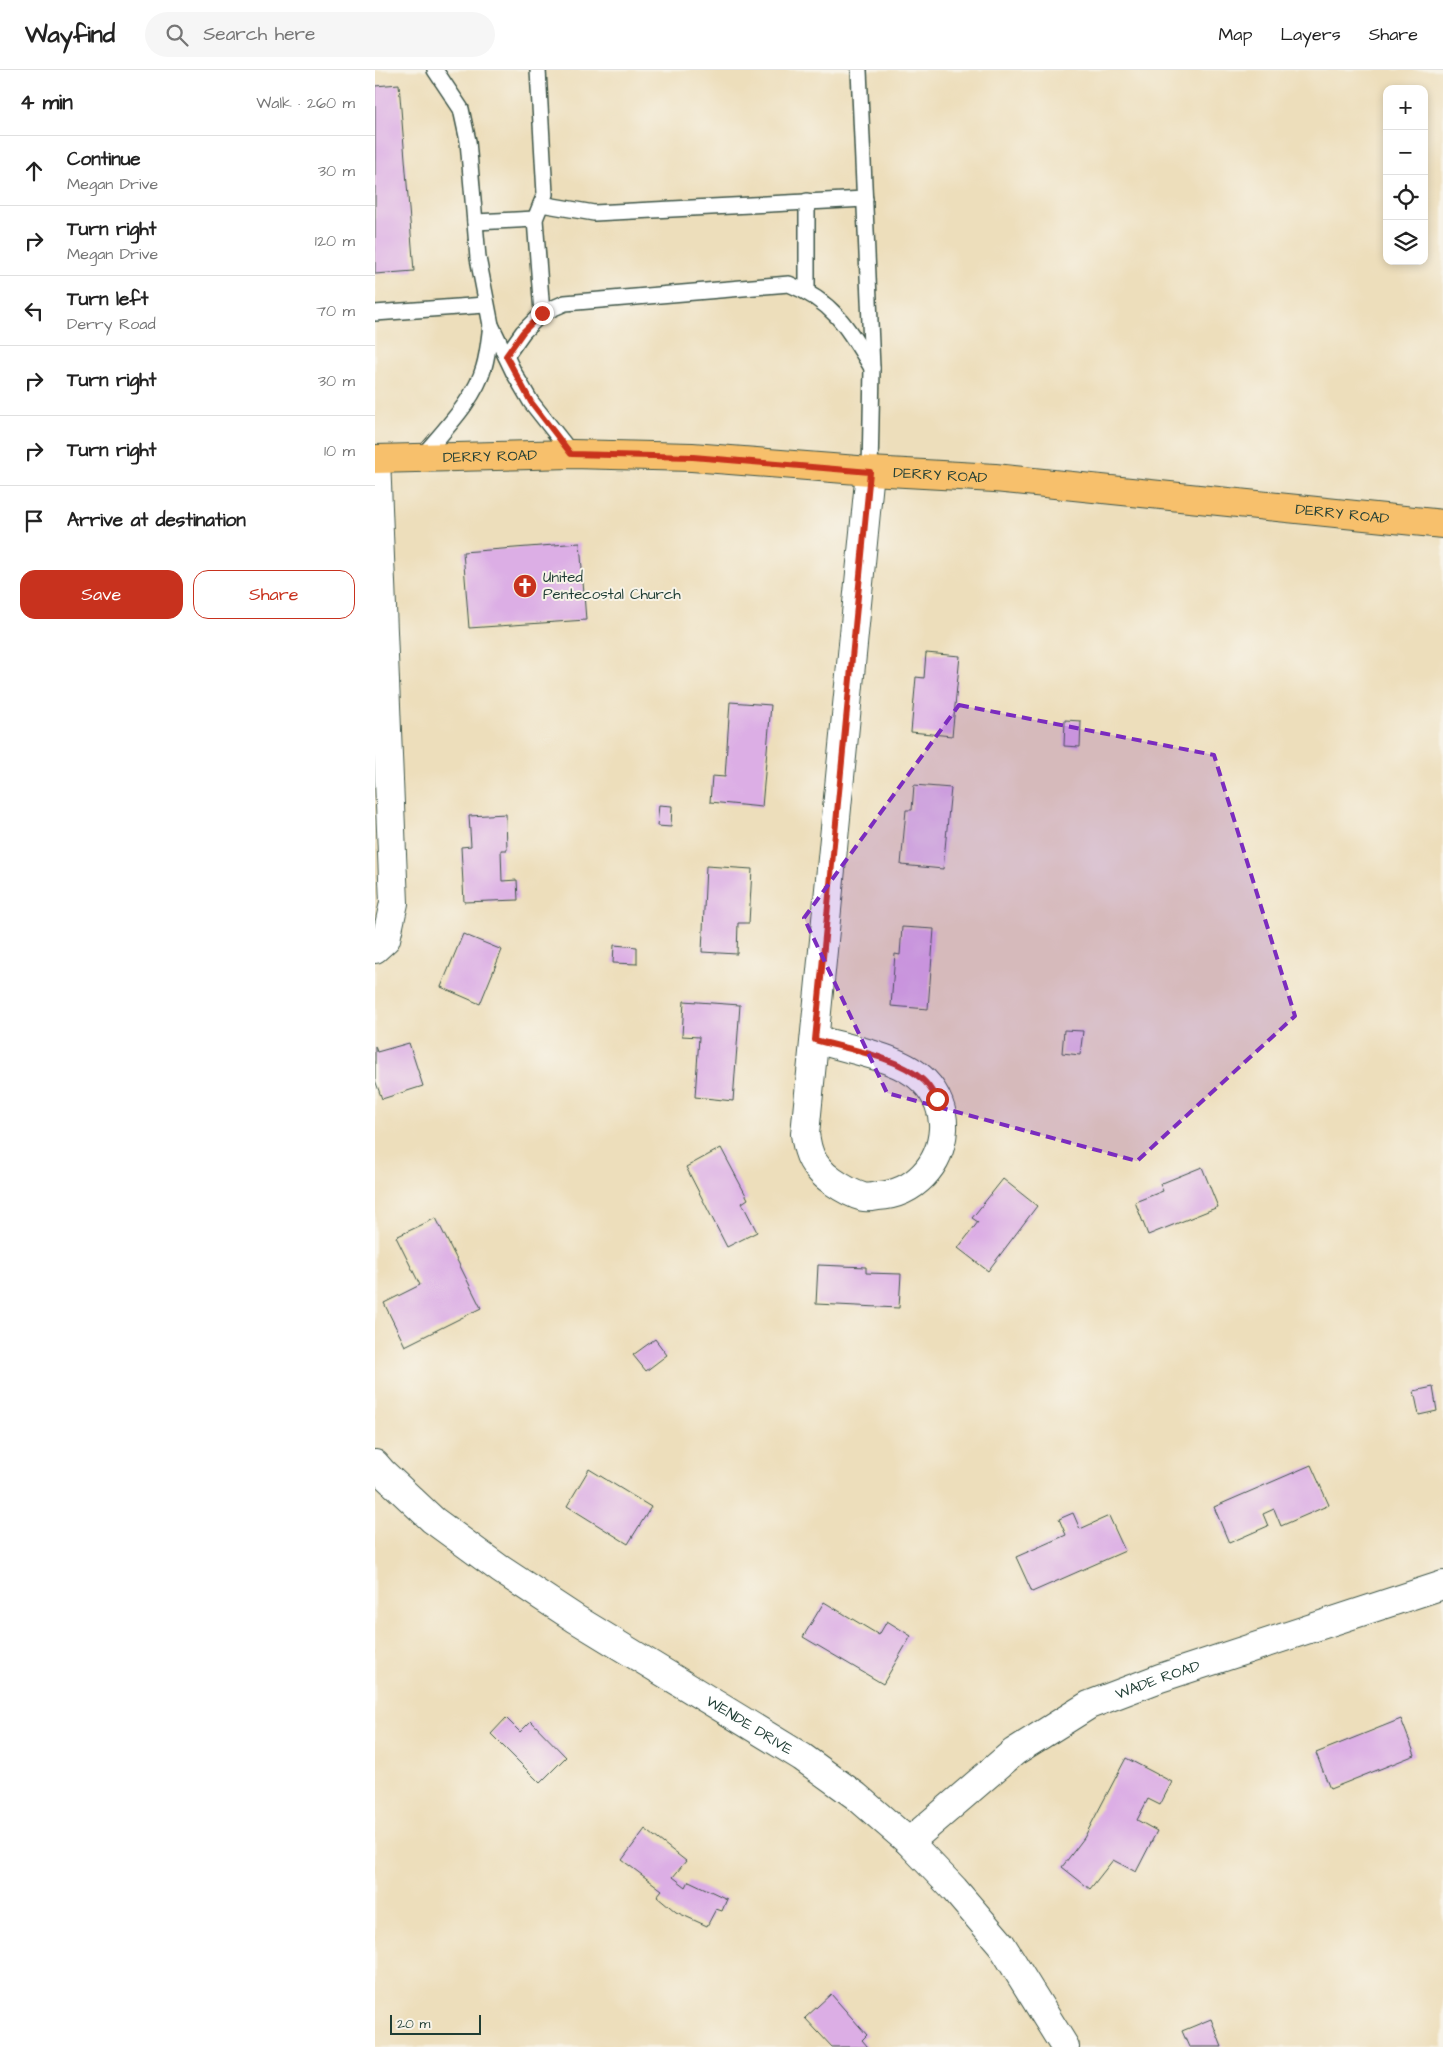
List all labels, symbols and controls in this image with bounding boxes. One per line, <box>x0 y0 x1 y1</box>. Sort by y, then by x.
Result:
search box <box>145 12 495 57</box>
text: Wayfind <box>25 18 115 52</box>
icon: search <box>163 21 191 49</box>
text: Search here <box>203 21 315 48</box>
text: Map <box>1218 22 1252 47</box>
text: Layers <box>1280 22 1341 47</box>
text: Share <box>1369 22 1418 47</box>
map controls <box>1383 85 1428 265</box>
button: + <box>1383 85 1428 130</box>
text: 4 min <box>20 88 73 117</box>
text: Walk · 260 m <box>256 92 355 114</box>
button: − <box>1383 130 1428 175</box>
text: Continue <box>67 146 141 173</box>
icon: ahead <box>20 157 48 185</box>
text: 30 m <box>318 160 355 182</box>
text: Megan Drive <box>67 173 158 195</box>
button: locate <box>1383 175 1428 220</box>
text: Turn right <box>67 216 156 243</box>
button: layers <box>1383 220 1428 265</box>
icon: right <box>20 227 48 255</box>
text: 120 m <box>315 230 355 252</box>
text: Megan Drive <box>67 243 158 265</box>
text: Turn left <box>67 286 148 313</box>
icon: left <box>20 297 48 325</box>
text: 70 m <box>316 300 355 322</box>
route end <box>531 302 554 325</box>
text: Derry Road <box>67 313 156 335</box>
icon: right <box>20 367 48 395</box>
text: Turn right <box>67 367 156 394</box>
text: 30 m <box>318 370 355 392</box>
icon: right <box>20 437 48 465</box>
text: Turn right <box>67 437 156 464</box>
text: 10 m <box>324 440 355 462</box>
street label: DERRY ROAD <box>443 445 538 468</box>
street label: DERRY ROAD <box>893 462 988 489</box>
street label: DERRY ROAD <box>1294 499 1390 529</box>
icon: arrive <box>20 507 48 535</box>
text: Arrive at destination <box>67 507 246 534</box>
place label: United Pentecostal Church <box>543 567 681 605</box>
button: Save <box>20 570 183 619</box>
button: Share <box>193 570 355 619</box>
church icon: United Pentecostal Church <box>512 573 538 599</box>
route start <box>926 1088 949 1111</box>
street label: WADE ROAD <box>1113 1655 1203 1705</box>
street label: WENDE DRIVE <box>702 1691 797 1760</box>
scale bar <box>390 2012 481 2035</box>
text: 20 m <box>397 2014 430 2034</box>

